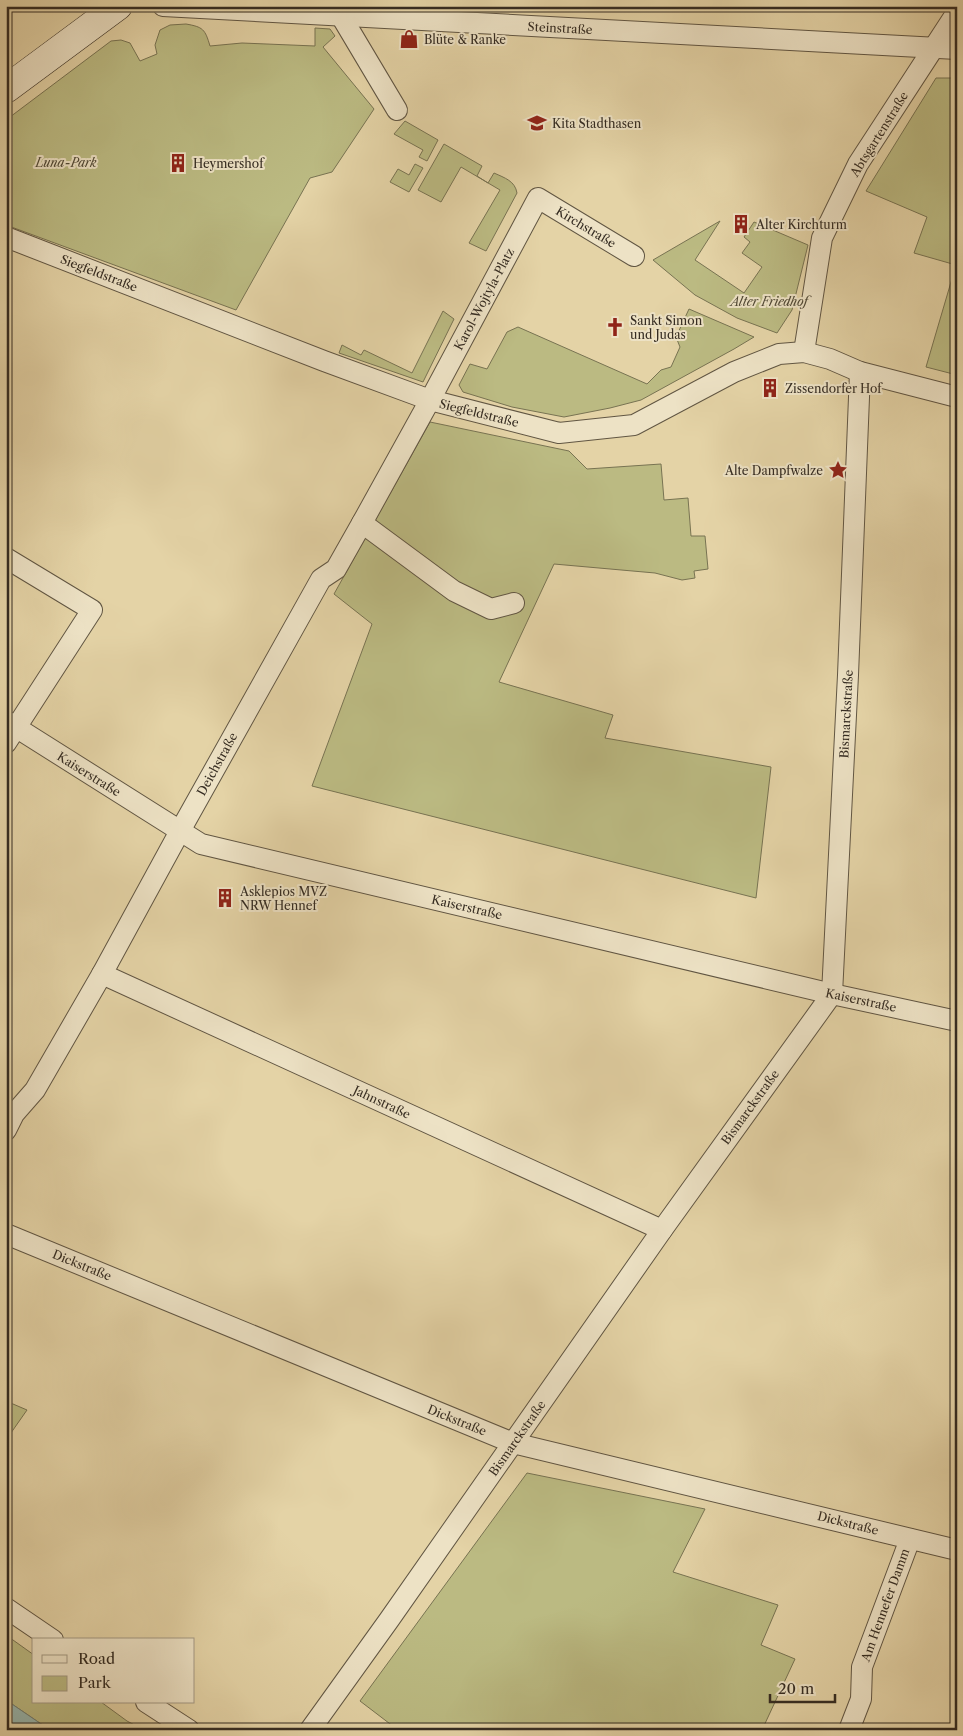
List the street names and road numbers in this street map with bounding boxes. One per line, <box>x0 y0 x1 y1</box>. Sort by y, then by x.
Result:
street label: Steinstraße <box>527 19 593 37</box>
street label: Abtsgartenstraße <box>846 88 911 180</box>
street label: Kirchstraße <box>553 203 619 251</box>
street label: Karol-Wojtyla-Platz <box>451 245 517 353</box>
street label: Siegfeldstraße <box>58 251 140 295</box>
street label: Siegfeldstraße <box>438 396 521 430</box>
street label: Bismarckstraße <box>836 669 856 759</box>
street label: Deichstraße <box>194 730 241 798</box>
street label: Kaiserstraße <box>54 749 124 800</box>
street label: Kaiserstraße <box>430 892 504 922</box>
street label: Kaiserstraße <box>824 985 898 1015</box>
street label: Bismarckstraße <box>718 1067 782 1147</box>
street label: Jahnstraße <box>349 1081 413 1122</box>
street label: Dickstraße <box>50 1246 114 1284</box>
street label: Bismarckstraße <box>485 1397 549 1479</box>
street label: Dickstraße <box>425 1401 489 1439</box>
street label: Dickstraße <box>816 1508 880 1538</box>
street label: Am Hennefer Damm <box>857 1547 912 1664</box>

